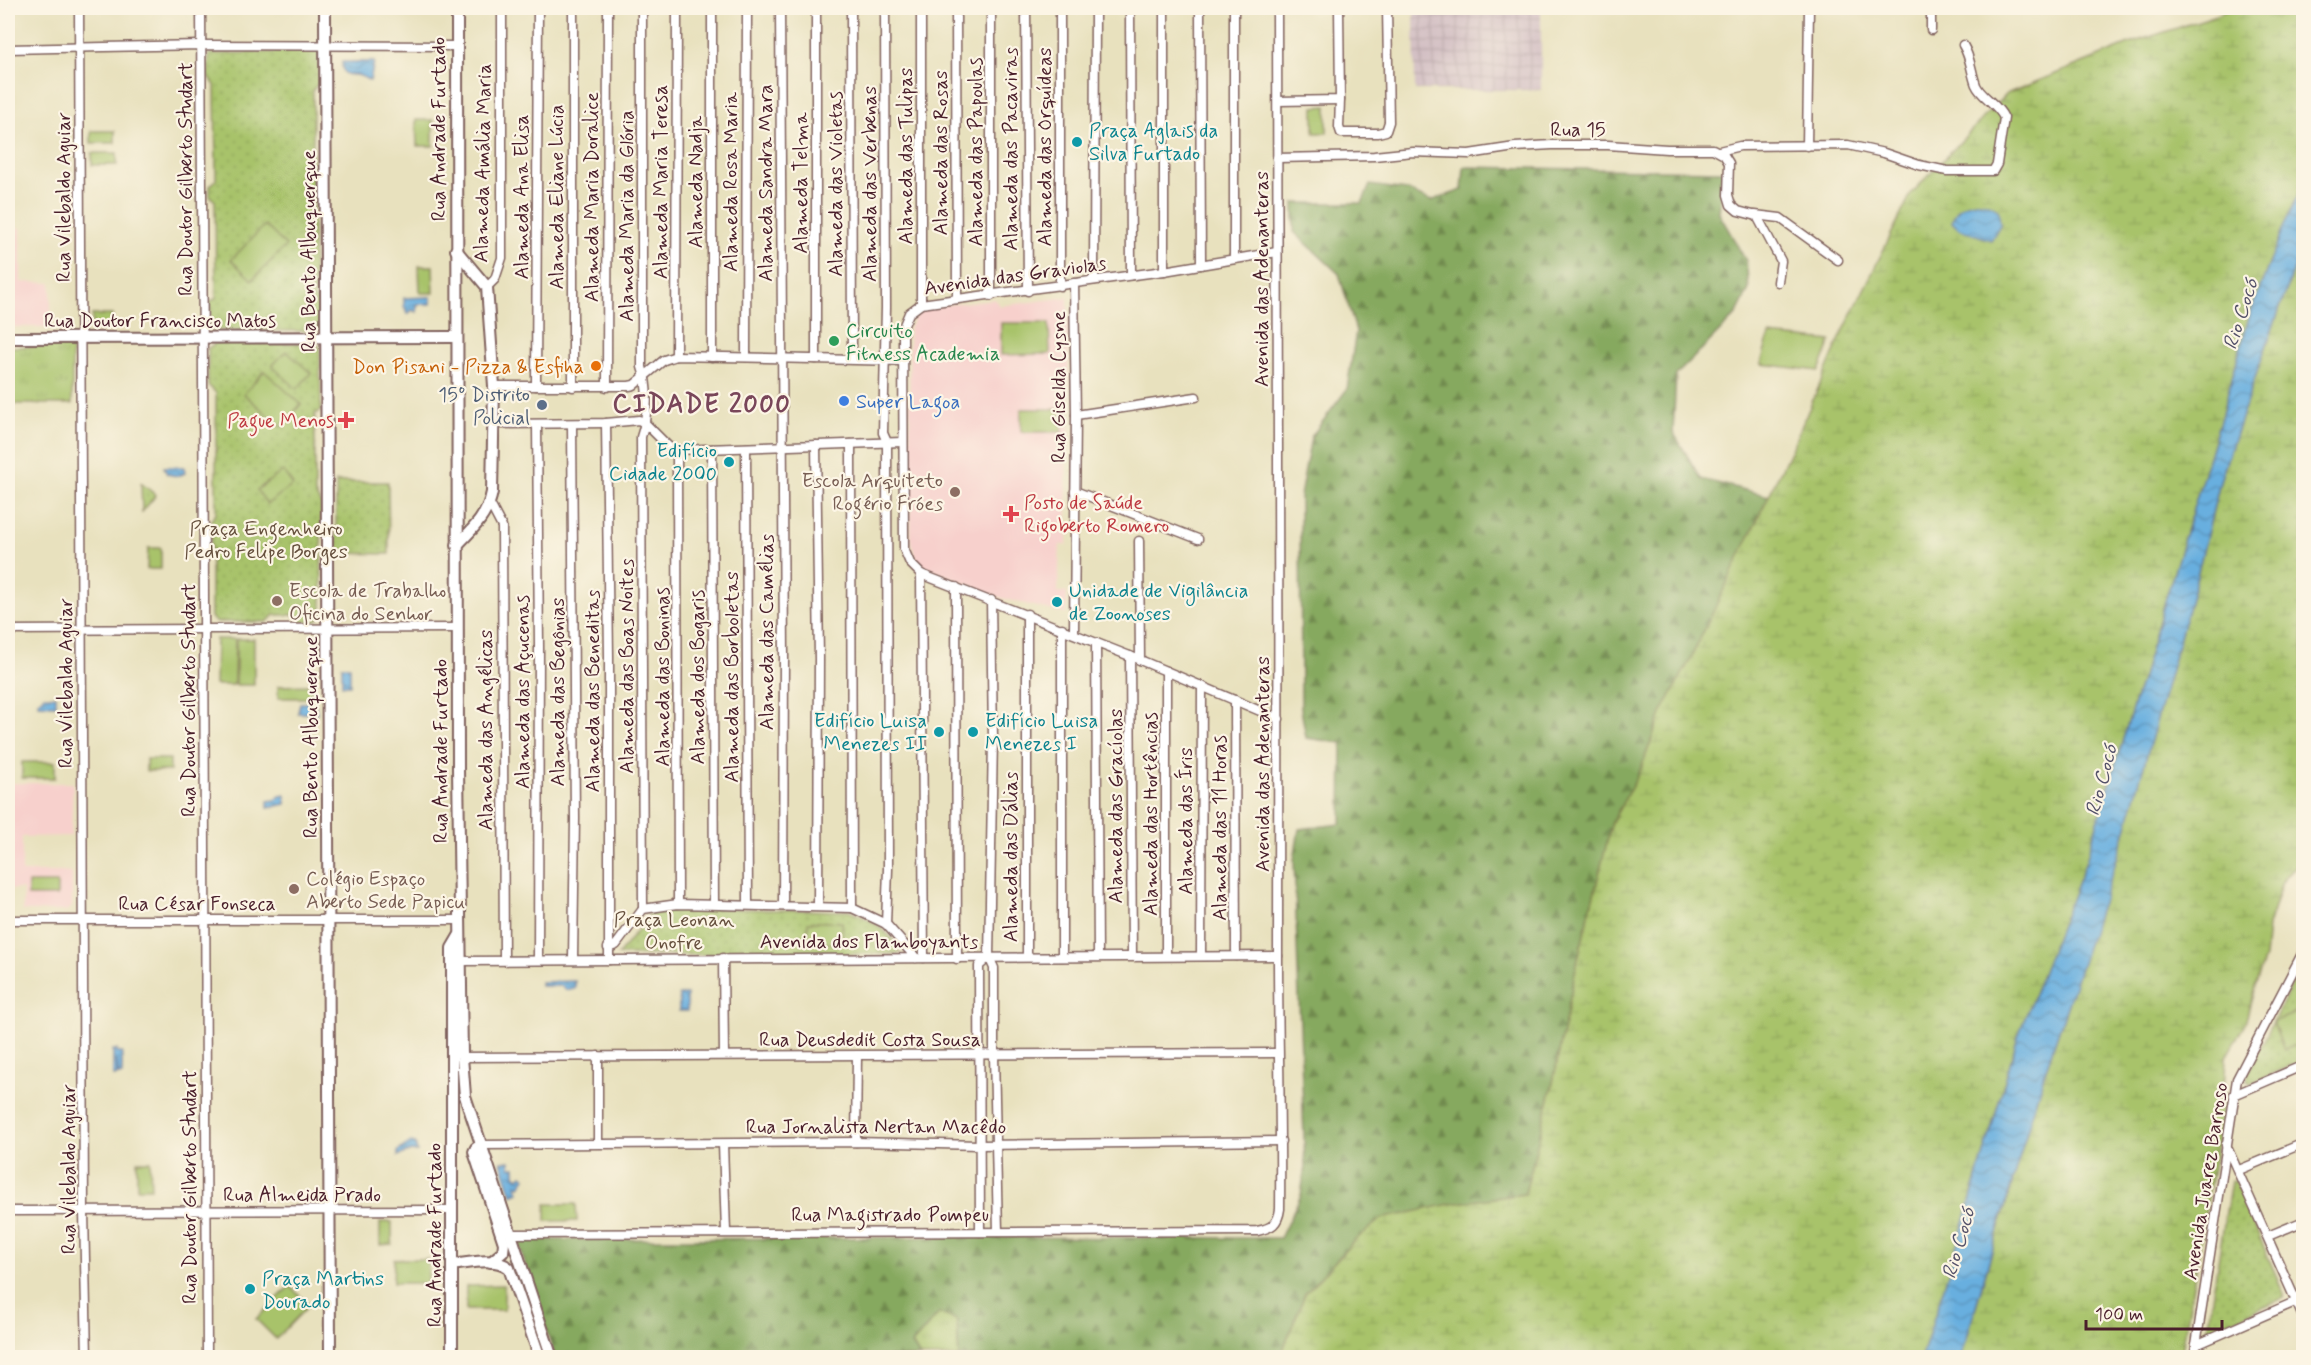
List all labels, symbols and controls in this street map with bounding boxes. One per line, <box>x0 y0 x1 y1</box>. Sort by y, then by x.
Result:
street label: Rua Andrade Furtado <box>426 37 453 221</box>
street label: Alameda das Pacaviras <box>998 47 1025 251</box>
street label: Alameda das Orquídeas <box>1032 47 1059 247</box>
street label: Alameda das Papoulas <box>963 57 990 247</box>
street label: Rua Doutor Gilberto Studart <box>173 62 200 296</box>
street label: Alameda Amália Maria <box>468 63 499 263</box>
street label: Alameda das Tulipas <box>893 68 920 244</box>
street label: Alameda das Rosas <box>928 70 955 236</box>
street label: Alameda Sandra Mara <box>753 84 780 282</box>
street label: Alameda Maria Teresa <box>648 85 675 279</box>
street label: Alameda das Verbenas <box>857 86 884 282</box>
street label: Alameda Rosa Maria <box>718 91 745 272</box>
street label: Alameda das Violetas <box>823 91 850 277</box>
street label: Alameda Maria Doralice <box>579 92 606 302</box>
street label: Alameda Eliane Lúcia <box>544 105 571 289</box>
street label: Alameda Maria da Glória <box>614 110 641 322</box>
street label: Alameda Telma <box>788 111 815 254</box>
street label: Rua Vilebaldo Aguiar <box>51 112 78 282</box>
street label: Alameda Ana Elisa <box>509 115 536 279</box>
street label: Alameda Nadja <box>683 115 710 248</box>
street label: Rua 15 <box>1550 117 1606 144</box>
place label: Praça Aglais da Silva Furtado <box>1089 118 1218 168</box>
marker: Praça Aglais da Silva Furtado <box>1070 135 1084 149</box>
street label: Rua Bento Albuquerque <box>296 150 323 352</box>
street label: Avenida das Adenanteras <box>1249 171 1276 387</box>
street label: Avenida das Graviolas <box>922 250 1108 303</box>
water label: Rio Cocó <box>2216 274 2266 353</box>
street label: Rua Doutor Francisco Matos <box>44 308 276 335</box>
street label: Rua Giselda Cysne <box>1046 311 1073 463</box>
place label: Circuito Fitness Academia <box>846 318 1000 368</box>
marker: Circuito Fitness Academia <box>827 334 841 348</box>
place label: Don Pisani - Pizza & Esfiha <box>352 354 584 381</box>
marker: Don Pisani - Pizza & Esfiha <box>589 359 603 373</box>
place label: 15º Distrito Policial <box>438 382 530 432</box>
district label: CIDADE 2000 <box>613 388 791 422</box>
place label: Super Lagoa <box>856 389 960 418</box>
marker: Super Lagoa <box>837 394 851 408</box>
marker: 15º Distrito Policial <box>535 398 549 412</box>
place label: Pague Menos <box>227 408 334 437</box>
marker: Pague Menos <box>339 413 353 427</box>
place label: Edifício Cidade 2000 <box>609 438 717 488</box>
marker: Edifício Cidade 2000 <box>722 455 736 469</box>
place label: Escola Arquiteto Rogério Fróes <box>802 468 943 520</box>
marker: Escola Arquiteto Rogério Fróes <box>948 485 962 499</box>
place label: Posto de Saúde Rigoberto Romero <box>1024 490 1169 542</box>
marker: Posto de Saúde Rigoberto Romero <box>1002 505 1020 523</box>
park label: Praça Engenheiro Pedro Felipe Borges <box>184 516 348 566</box>
street label: Alameda das Camélias <box>754 534 781 730</box>
street label: Alameda das Boas Noites <box>614 558 641 774</box>
street label: Alameda das Borboletas <box>719 571 746 783</box>
place label: Escola de Trabalho Oficina do Senhor <box>289 578 446 628</box>
place label: Unidade de Vigilância de Zoonoses <box>1069 578 1248 628</box>
street label: Rua Doutor Gilberto Studart <box>176 583 203 817</box>
street label: Alameda das Boninas <box>650 587 677 767</box>
street label: Alameda das Beneditas <box>580 589 607 792</box>
street label: Alameda dos Bogaris <box>685 589 712 764</box>
marker: Escola de Trabalho Oficina do Senhor <box>270 594 284 608</box>
street label: Alameda das Açucenas <box>510 595 537 789</box>
marker: Unidade de Vigilância de Zoonoses <box>1050 595 1064 609</box>
street label: Rua Vilebaldo Aguiar <box>53 598 80 768</box>
street label: Alameda das Begônias <box>545 598 572 786</box>
street label: Alameda das Angélicas <box>473 629 500 831</box>
street label: Rua Bento Albuquerque <box>298 636 325 838</box>
street label: Avenida das Adenanteras <box>1250 656 1277 872</box>
street label: Rua Andrade Furtado <box>428 659 455 843</box>
place label: Edifício Luisa Menezes II <box>814 708 927 758</box>
place label: Edifício Luisa Menezes I <box>985 708 1098 758</box>
street label: Alameda das Gracíolas <box>1103 708 1130 904</box>
street label: Alameda das Hortências <box>1138 712 1165 916</box>
marker: Edifício Luisa Menezes II <box>932 725 946 739</box>
marker: Edifício Luisa Menezes I <box>966 725 980 739</box>
street label: Alameda das 11 Horas <box>1207 735 1234 921</box>
water label: Rio Cocó <box>2079 740 2125 819</box>
street label: Alameda das Íris <box>1173 747 1200 895</box>
street label: Alameda das Dálias <box>998 771 1025 942</box>
place label: Colégio Espaço Aberto Sede Papicu <box>306 866 465 916</box>
marker: Colégio Espaço Aberto Sede Papicu <box>287 882 301 896</box>
street label: Rua César Fonseca <box>118 891 276 918</box>
park label: Praça Leonan Onofre <box>614 907 735 957</box>
street label: Avenida dos Flamboyants <box>760 929 978 956</box>
street label: Rua Deusdedit Costa Sousa <box>759 1027 981 1054</box>
street label: Rua Doutor Gilberto Studart <box>177 1070 204 1304</box>
street label: Avenida Juarez Barroso <box>2178 1081 2235 1282</box>
street label: Rua Vilebaldo Aguiar <box>56 1084 83 1254</box>
street label: Rua Jornalista Nertan Macêdo <box>746 1114 1006 1141</box>
street label: Rua Andrade Furtado <box>422 1143 449 1327</box>
street label: Rua Almeida Prado <box>223 1182 381 1209</box>
street label: Rua Magistrado Pompeu <box>791 1202 989 1231</box>
water label: Rio Cocó <box>1935 1203 1983 1282</box>
place label: Praça Martins Dourado <box>262 1266 384 1316</box>
marker: Praça Martins Dourado <box>243 1282 257 1296</box>
scale bar <box>2086 1293 2222 1331</box>
text: 100 m <box>2095 1303 2143 1327</box>

